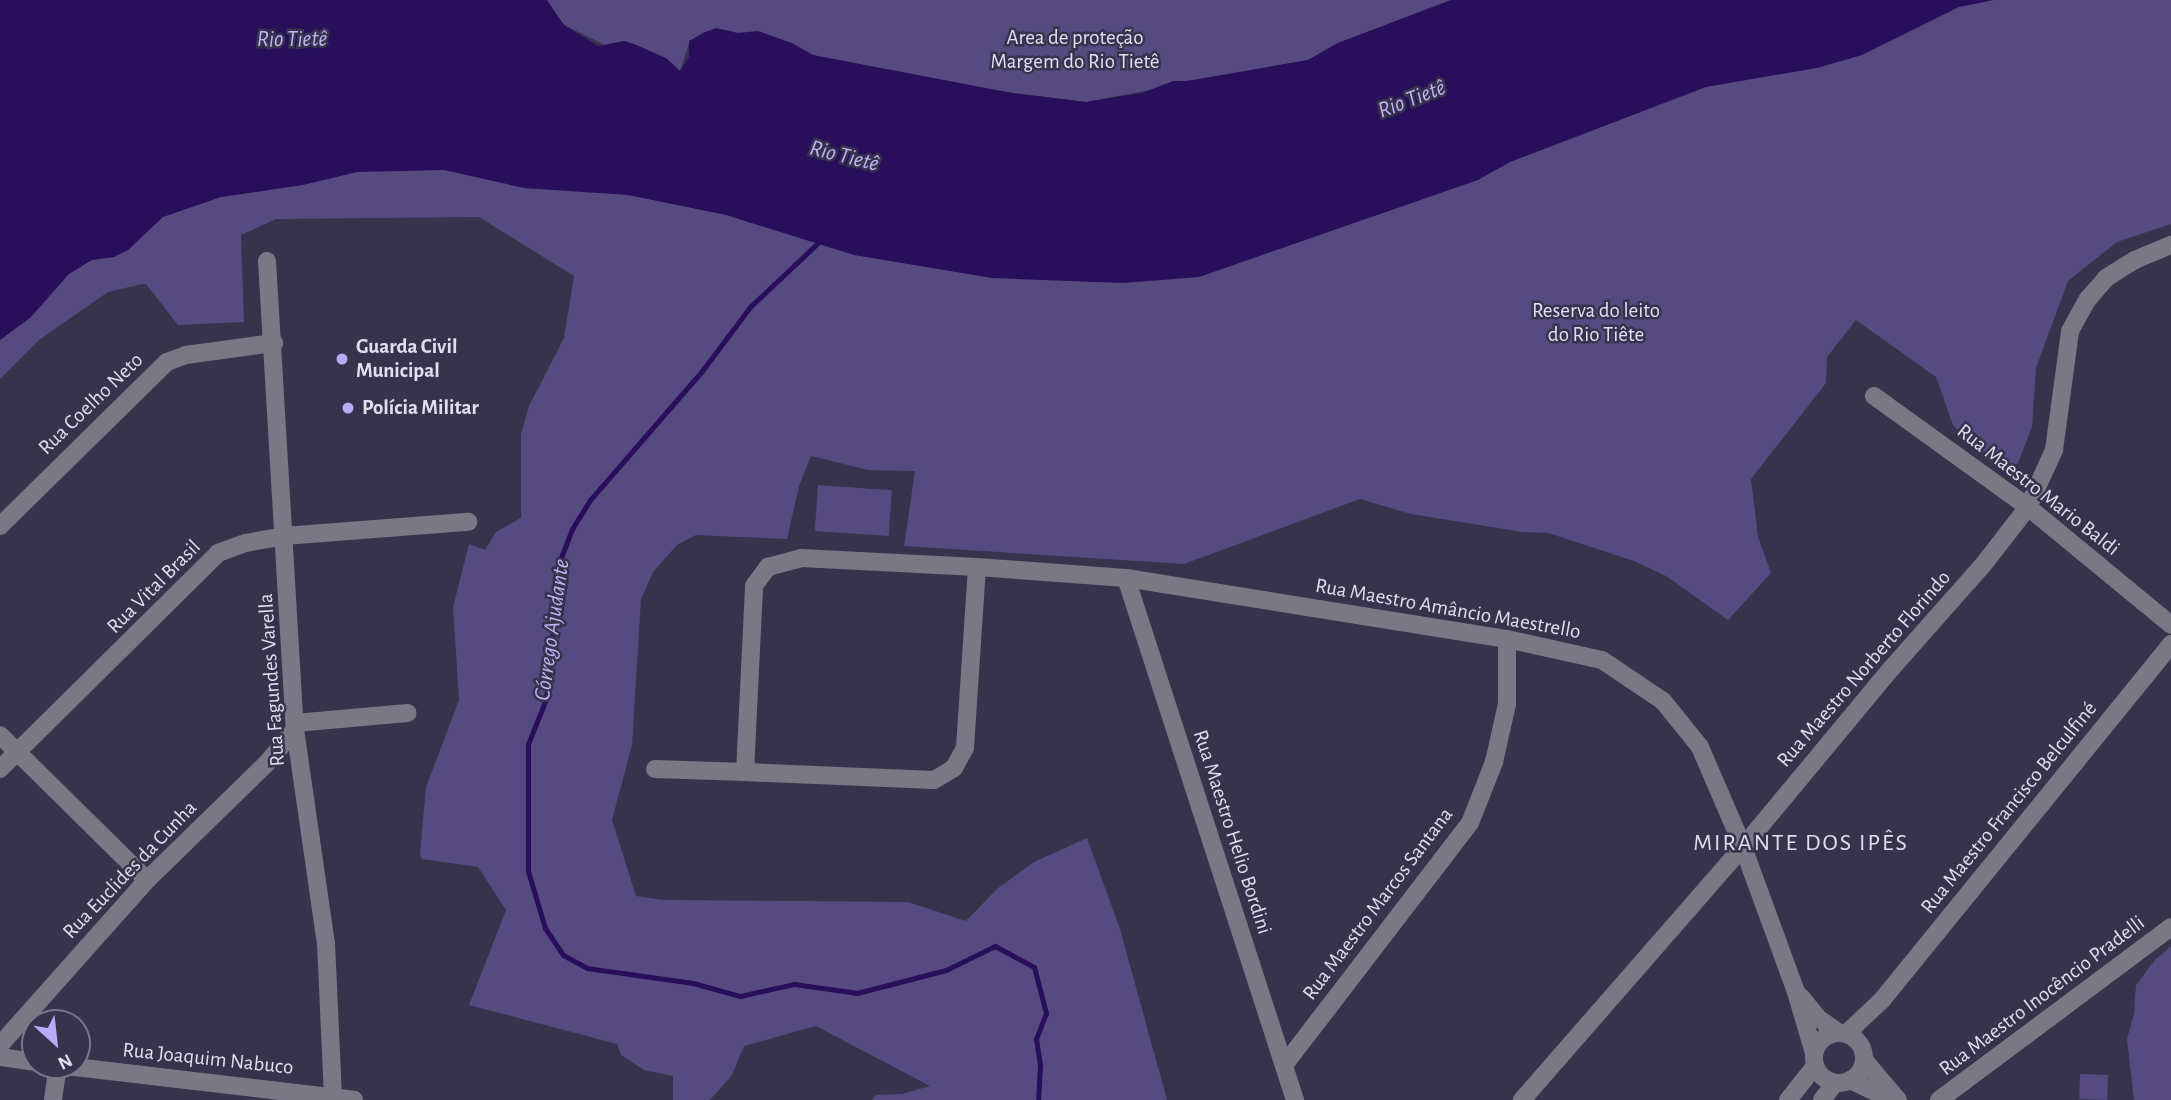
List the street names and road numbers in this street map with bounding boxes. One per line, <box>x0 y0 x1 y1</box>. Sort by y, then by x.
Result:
street label: Rua Coelho Neto <box>33 348 149 460</box>
street label: Rua Maestro Mario Baldi <box>1952 419 2124 561</box>
street label: Rua Vital Brasil <box>102 535 206 639</box>
street label: Rua Maestro Norberto Florindo <box>1772 565 1956 773</box>
street label: Rua Maestro Amâncio Maestrello <box>1313 573 1583 645</box>
street label: Rua Fagundes Varella <box>253 593 291 767</box>
street label: Rua Maestro Francisco Belculfiné <box>1916 697 2102 919</box>
street label: Rua Maestro Helio Bordini <box>1187 727 1277 937</box>
street label: Rua Euclides da Cunha <box>58 796 202 944</box>
street label: Rua Maestro Marcos Santana <box>1297 803 1459 1005</box>
street label: Rua Maestro Inocêncio Pradelli <box>1934 910 2150 1082</box>
street label: Rua Joaquim Nabuco <box>121 1038 295 1080</box>

